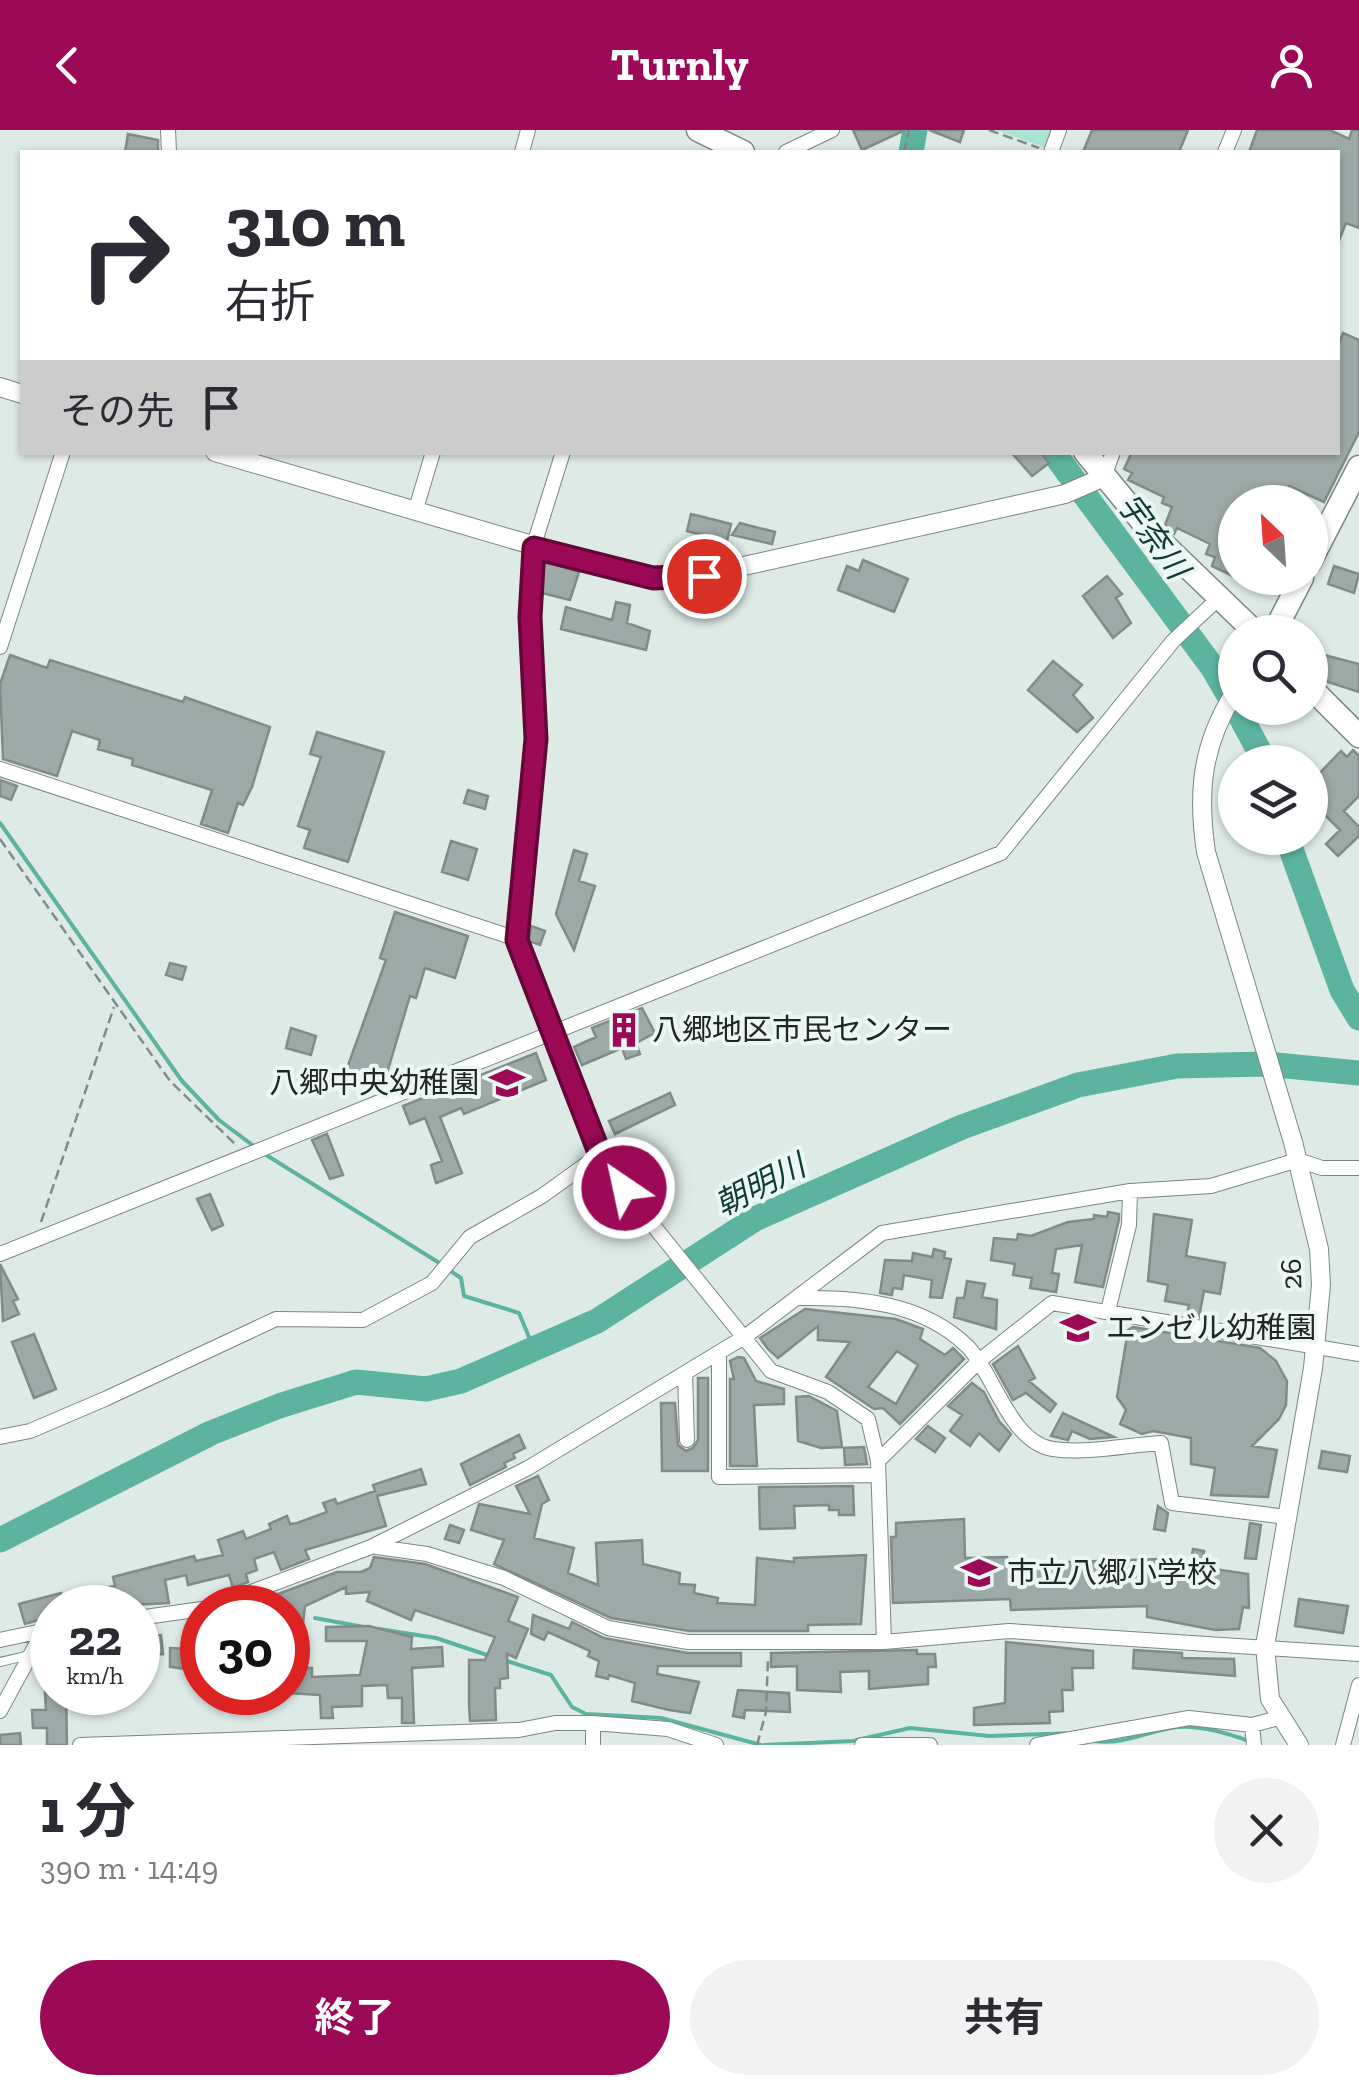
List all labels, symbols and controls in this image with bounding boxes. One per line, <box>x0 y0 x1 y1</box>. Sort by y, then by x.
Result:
icon: back <box>40 38 95 93</box>
text: Turnly <box>610 38 749 92</box>
icon: person <box>1264 38 1319 93</box>
text: 310 m <box>225 180 405 264</box>
icon: right <box>60 190 190 320</box>
text: 右折 <box>225 275 315 329</box>
icon: arrive <box>194 380 249 435</box>
text: その先 <box>60 388 174 434</box>
north arrow <box>1218 485 1328 595</box>
map controls <box>1218 485 1328 855</box>
water label: 宇奈川 <box>1109 486 1198 588</box>
pin <box>662 534 747 619</box>
icon: arrive <box>677 549 732 604</box>
button: search <box>1218 615 1328 725</box>
button: layers <box>1218 745 1328 855</box>
building icon: 八郷地区市民センター <box>605 1011 643 1049</box>
place label: 八郷地区市民センター <box>652 1012 952 1048</box>
school or university icon: 八郷中央幼稚園 <box>488 1064 526 1102</box>
place label: 八郷中央幼稚園 <box>269 1065 479 1101</box>
position arrow <box>572 1136 676 1240</box>
water label: 朝明川 <box>709 1145 814 1224</box>
street label: 26 <box>1272 1258 1310 1290</box>
school or university icon: エンゼル幼稚園 <box>1059 1309 1097 1347</box>
place label: エンゼル幼稚園 <box>1106 1310 1316 1346</box>
school or university icon: 市立八郷小学校 <box>960 1554 998 1592</box>
place label: 市立八郷小学校 <box>1007 1555 1217 1591</box>
speed limit sign: 30 <box>180 1585 310 1715</box>
text: 22 <box>68 1608 122 1668</box>
text: km/h <box>66 1660 124 1690</box>
text: 1 分 <box>40 1775 135 1847</box>
button: close <box>1214 1778 1319 1883</box>
text: 390 m · 14:49 <box>40 1849 218 1887</box>
button: 終了 <box>40 1960 670 2075</box>
button: 共有 <box>690 1960 1319 2075</box>

